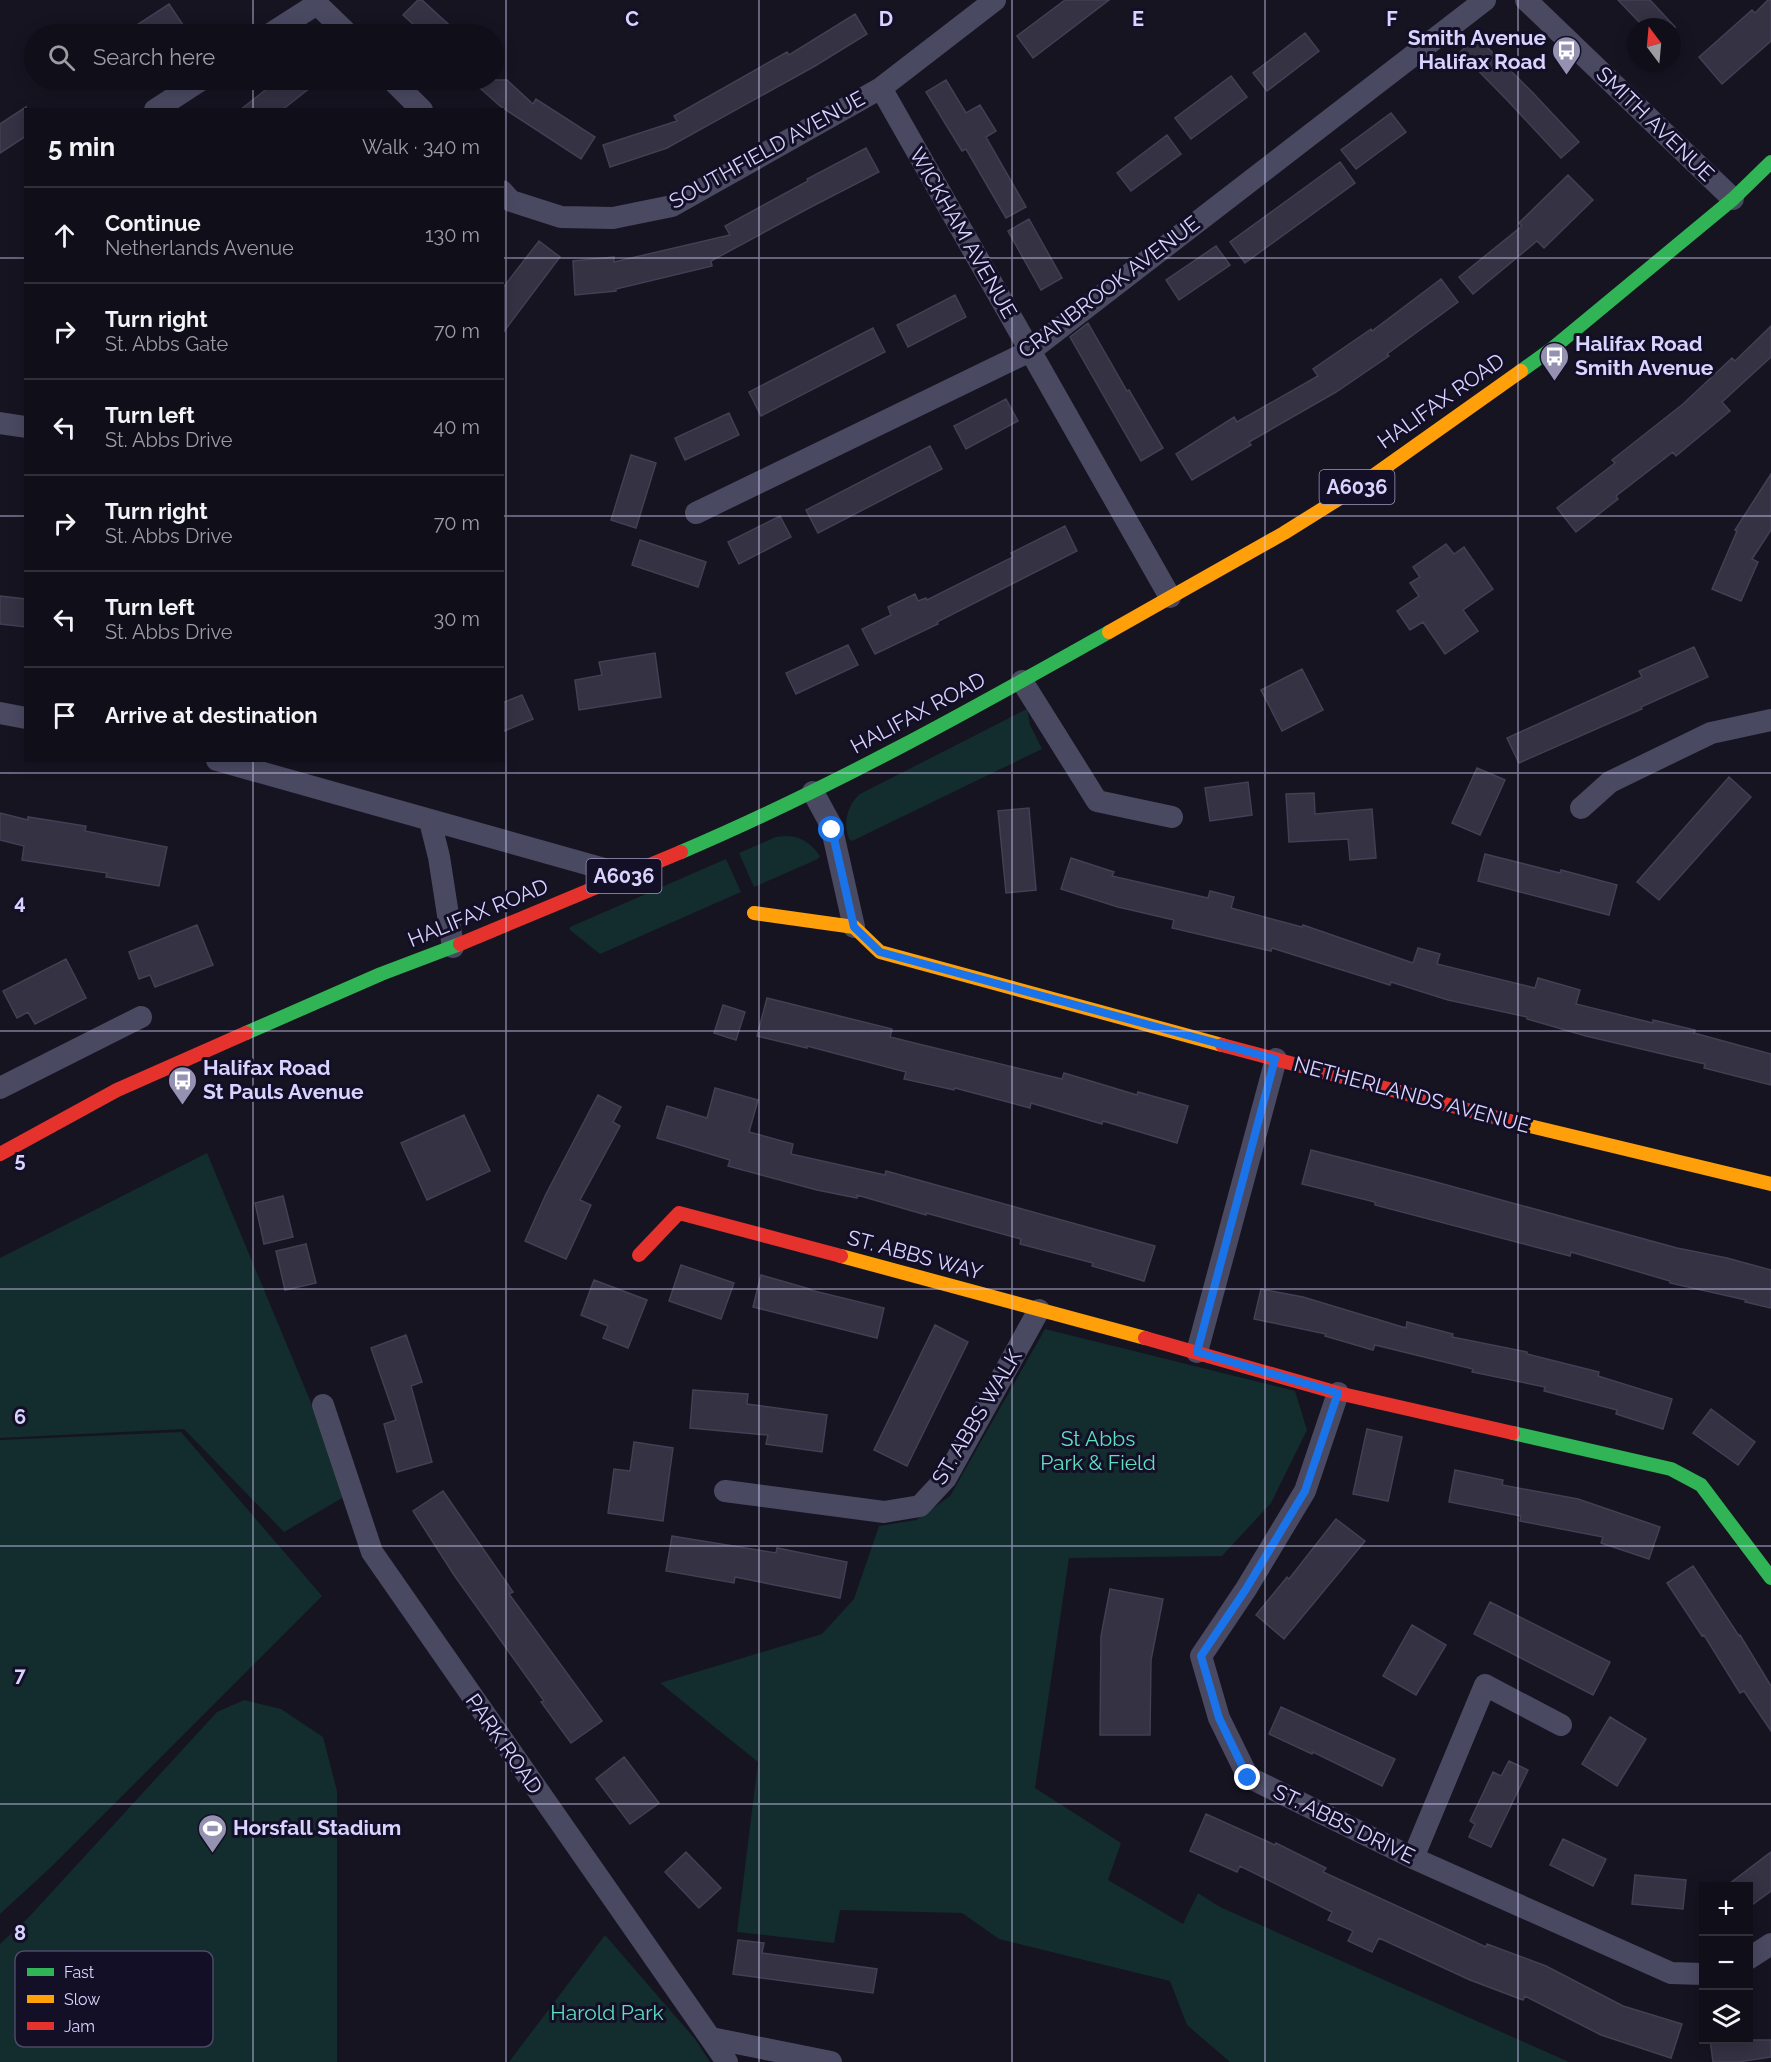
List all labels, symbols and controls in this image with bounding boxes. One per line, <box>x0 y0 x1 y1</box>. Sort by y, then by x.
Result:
text: C <box>625 7 639 31</box>
text: D <box>879 7 893 31</box>
text: E <box>1132 7 1144 31</box>
text: F <box>1386 7 1398 31</box>
north arrow <box>1627 18 1681 72</box>
search box <box>24 24 504 90</box>
place label: Smith Avenue Halifax Road <box>1408 25 1546 74</box>
bus stop icon: Smith Avenue Halifax Road <box>1551 34 1583 76</box>
icon: search <box>45 41 78 74</box>
text: Search here <box>93 44 215 70</box>
street label: SMITH AVENUE <box>1591 61 1720 186</box>
street label: SOUTHFIELD AVENUE <box>665 85 869 214</box>
text: 5 min <box>48 132 115 162</box>
text: Walk · 340 m <box>362 135 480 159</box>
street label: WICKHAM AVENUE <box>904 143 1022 322</box>
text: Continue <box>105 210 201 236</box>
street label: CRANBROOK AVENUE <box>1013 210 1204 363</box>
icon: ahead <box>48 219 81 252</box>
text: 130 m <box>425 223 480 247</box>
text: Netherlands Avenue <box>105 236 294 260</box>
text: Turn right <box>105 306 208 332</box>
icon: right <box>48 315 81 348</box>
text: 70 m <box>434 319 480 343</box>
place label: Halifax Road Smith Avenue <box>1575 331 1714 380</box>
text: St. Abbs Gate <box>105 332 228 356</box>
bus stop icon: Halifax Road Smith Avenue <box>1538 340 1570 382</box>
street label: HALIFAX ROAD <box>1373 348 1509 454</box>
text: Turn left <box>105 402 195 428</box>
icon: left <box>48 411 81 444</box>
text: 40 m <box>433 415 480 439</box>
text: St. Abbs Drive <box>105 428 233 452</box>
road number: A6036 <box>1320 470 1394 504</box>
text: Turn right <box>105 498 208 524</box>
icon: right <box>48 507 81 540</box>
text: 70 m <box>434 511 480 535</box>
text: St. Abbs Drive <box>105 524 233 548</box>
text: Turn left <box>105 594 195 620</box>
icon: left <box>48 603 81 636</box>
text: 30 m <box>434 607 480 631</box>
text: St. Abbs Drive <box>105 620 233 644</box>
street label: HALIFAX ROAD <box>846 667 989 759</box>
icon: arrive <box>48 699 81 732</box>
text: Arrive at destination <box>105 702 318 728</box>
route start <box>818 816 844 842</box>
road number: A6036 <box>586 859 662 893</box>
street label: HALIFAX ROAD <box>404 873 552 952</box>
text: 4 <box>14 890 26 914</box>
street label: NETHERLANDS AVENUE <box>1291 1051 1533 1138</box>
place label: Halifax Road St Pauls Avenue <box>203 1055 364 1104</box>
bus stop icon: Halifax Road St Pauls Avenue <box>166 1064 198 1106</box>
text: 5 <box>14 1148 26 1172</box>
street label: ST. ABBS WAY <box>845 1224 986 1285</box>
street label: ST. ABBS WALK <box>926 1344 1027 1489</box>
text: 6 <box>14 1405 26 1429</box>
park label: St Abbs Park & Field <box>1040 1426 1156 1475</box>
text: 7 <box>14 1663 26 1687</box>
street label: PARK ROAD <box>461 1689 548 1799</box>
route end <box>1234 1764 1260 1790</box>
street label: ST. ABBS DRIVE <box>1270 1779 1419 1869</box>
sports icon: Horsfall Stadium <box>196 1812 228 1854</box>
place label: Horsfall Stadium <box>233 1815 401 1840</box>
map controls <box>1699 1882 1753 2044</box>
button: + <box>1699 1882 1753 1936</box>
text: 8 <box>14 1921 26 1945</box>
button: − <box>1699 1936 1753 1990</box>
legend <box>15 1951 213 2047</box>
text: Fast <box>64 1963 95 1982</box>
text: Slow <box>64 1990 100 2009</box>
button: layers <box>1699 1990 1753 2044</box>
park label: Harold Park <box>550 2000 664 2025</box>
text: Jam <box>64 2017 95 2036</box>

